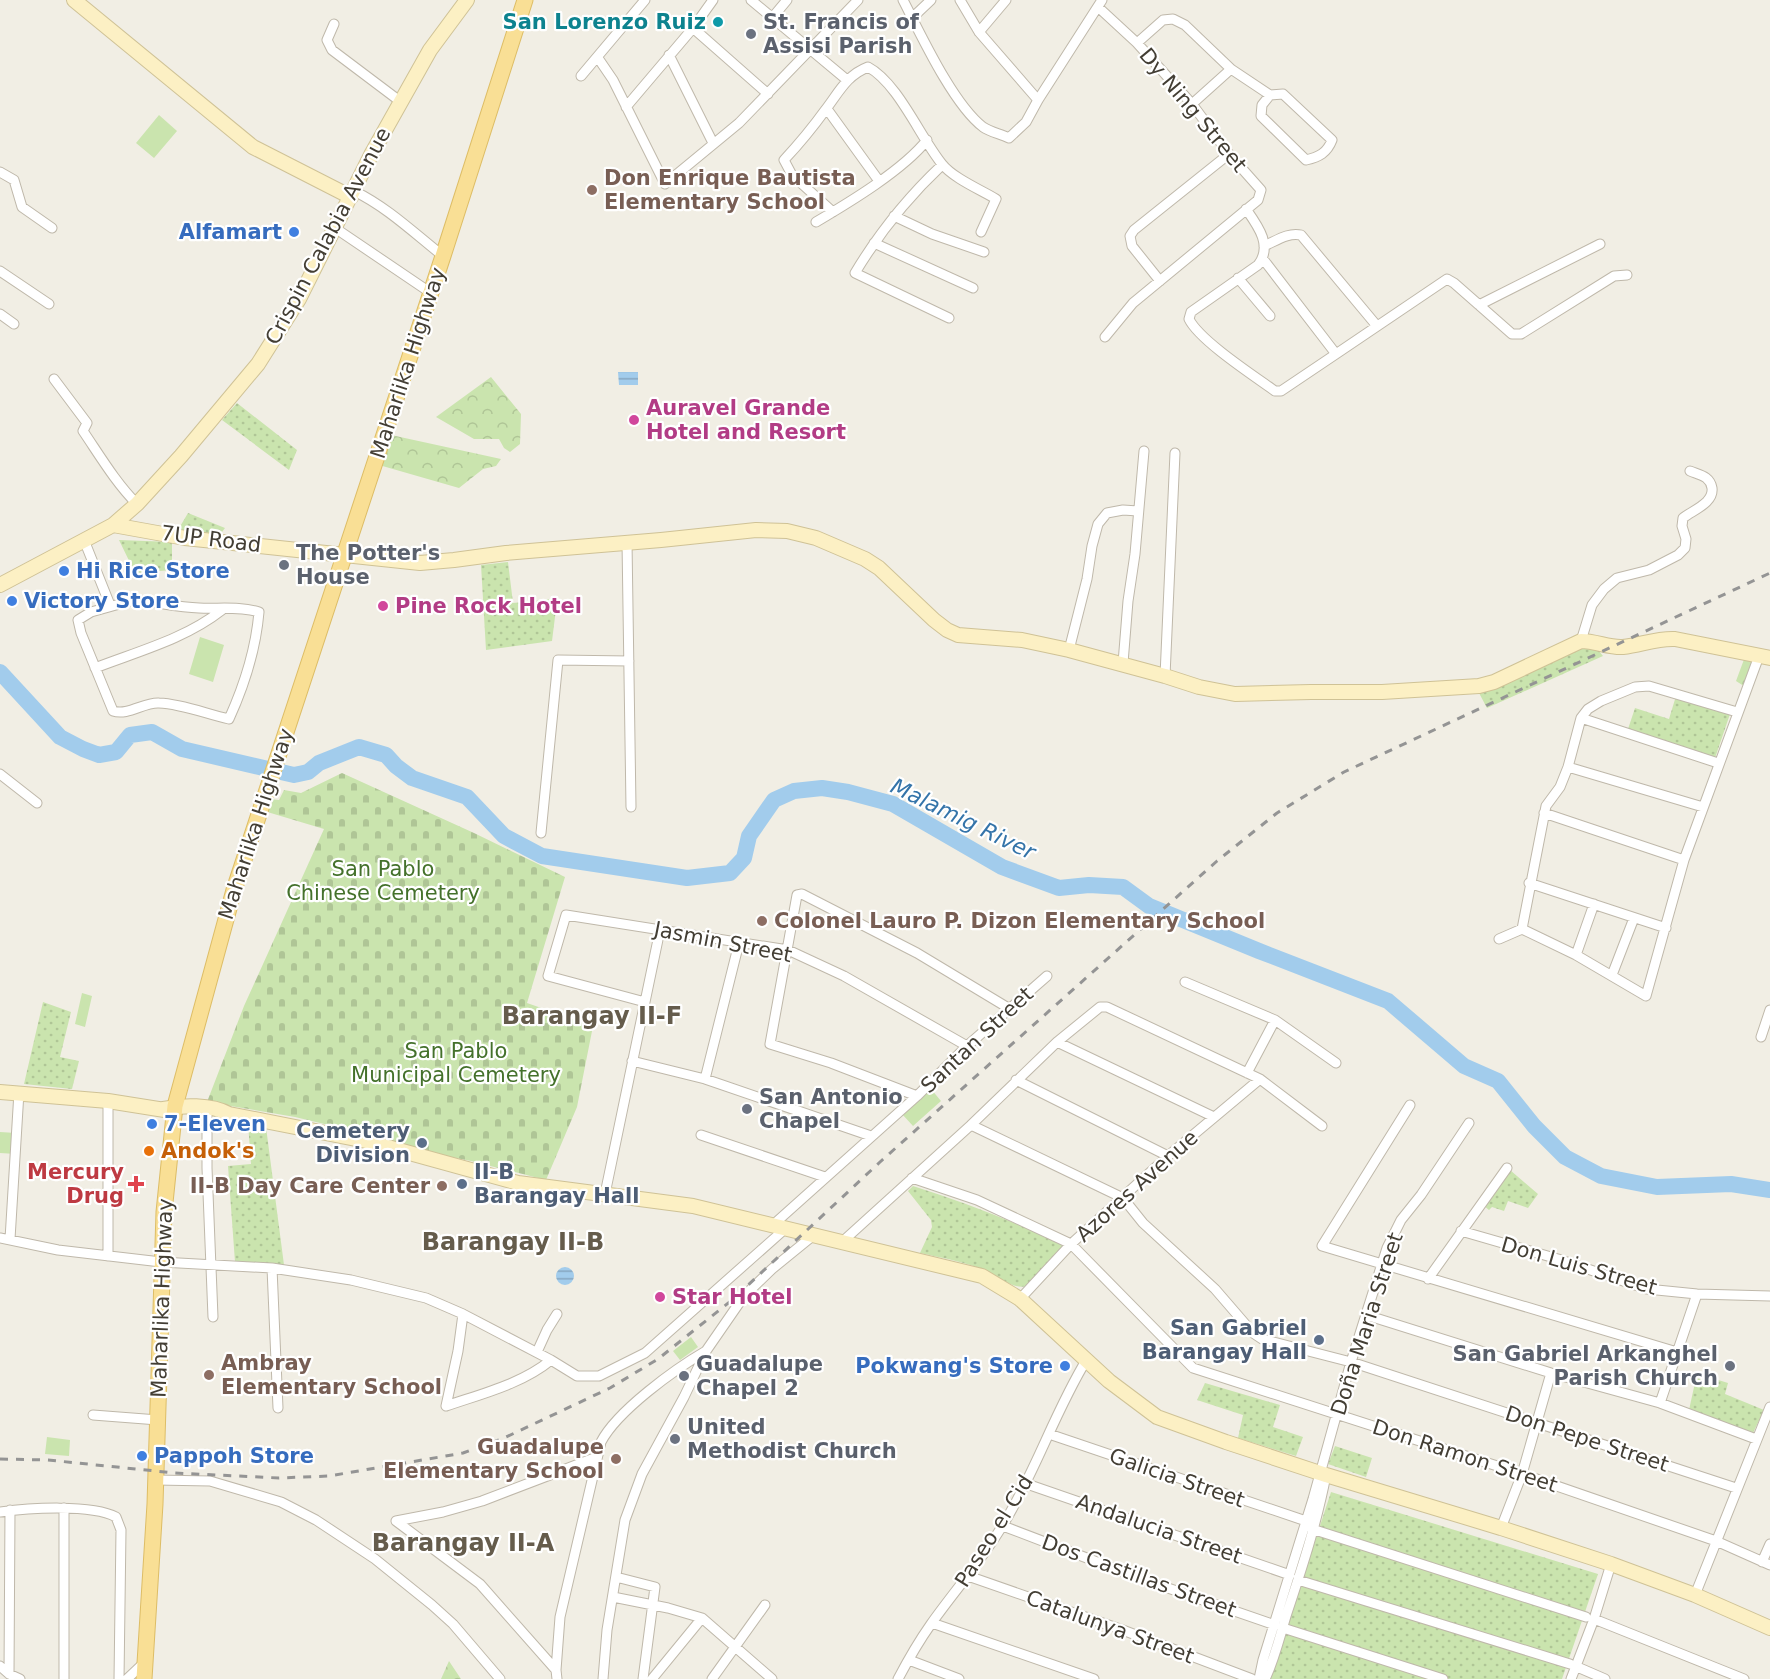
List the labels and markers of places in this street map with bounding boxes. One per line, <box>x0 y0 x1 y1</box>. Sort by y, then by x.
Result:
place label: San Lorenzo Ruiz <box>503 10 706 34</box>
place label: St. Francis of Assisi Parish <box>763 10 920 58</box>
marker: San Lorenzo Ruiz <box>711 15 725 29</box>
marker: St. Francis of Assisi Parish <box>744 27 758 41</box>
place label: Don Enrique Bautista Elementary School <box>604 166 856 214</box>
marker: Don Enrique Bautista Elementary School <box>585 183 599 197</box>
place label: Alfamart <box>179 220 282 244</box>
marker: Alfamart <box>287 225 301 239</box>
place label: Auravel Grande Hotel and Resort <box>646 396 846 444</box>
marker: Auravel Grande Hotel and Resort <box>627 413 641 427</box>
place label: The Potter's House <box>296 541 440 589</box>
marker: The Potter's House <box>277 558 291 572</box>
place label: Hi Rice Store <box>76 559 230 583</box>
marker: Hi Rice Store <box>57 564 71 578</box>
place label: Victory Store <box>24 589 180 613</box>
marker: Victory Store <box>5 594 19 608</box>
place label: Pine Rock Hotel <box>395 594 582 618</box>
marker: Pine Rock Hotel <box>376 599 390 613</box>
place label: Colonel Lauro P. Dizon Elementary School <box>774 909 1265 933</box>
marker: Colonel Lauro P. Dizon Elementary School <box>755 914 769 928</box>
place label: San Antonio Chapel <box>759 1085 903 1133</box>
marker: San Antonio Chapel <box>740 1102 754 1116</box>
place label: 7-Eleven <box>164 1112 266 1136</box>
marker: 7-Eleven <box>145 1117 159 1131</box>
place label: Cemetery Division <box>296 1119 410 1167</box>
marker: Cemetery Division <box>415 1136 429 1150</box>
place label: Andok's <box>161 1139 255 1163</box>
marker: Andok's <box>142 1144 156 1158</box>
place label: Mercury Drug <box>27 1160 124 1208</box>
place label: II-B Barangay Hall <box>474 1160 639 1208</box>
place label: II-B Day Care Center <box>190 1174 431 1198</box>
marker: Mercury Drug <box>129 1177 143 1191</box>
marker: II-B Barangay Hall <box>455 1177 469 1191</box>
marker: II-B Day Care Center <box>435 1179 449 1193</box>
place label: Star Hotel <box>672 1285 792 1309</box>
marker: Star Hotel <box>653 1290 667 1304</box>
place label: San Gabriel Barangay Hall <box>1142 1316 1307 1364</box>
marker: San Gabriel Barangay Hall <box>1312 1333 1326 1347</box>
place label: San Gabriel Arkanghel Parish Church <box>1453 1342 1718 1390</box>
place label: Ambray Elementary School <box>221 1351 442 1399</box>
place label: Guadalupe Chapel 2 <box>696 1352 823 1400</box>
place label: Pokwang's Store <box>855 1354 1053 1378</box>
marker: Pokwang's Store <box>1058 1359 1072 1373</box>
marker: San Gabriel Arkanghel Parish Church <box>1723 1359 1737 1373</box>
marker: Ambray Elementary School <box>202 1368 216 1382</box>
marker: Guadalupe Chapel 2 <box>677 1369 691 1383</box>
place label: United Methodist Church <box>687 1415 897 1463</box>
marker: United Methodist Church <box>668 1432 682 1446</box>
place label: Guadalupe Elementary School <box>383 1435 604 1483</box>
place label: Pappoh Store <box>154 1444 314 1468</box>
marker: Pappoh Store <box>135 1449 149 1463</box>
marker: Guadalupe Elementary School <box>609 1452 623 1466</box>

